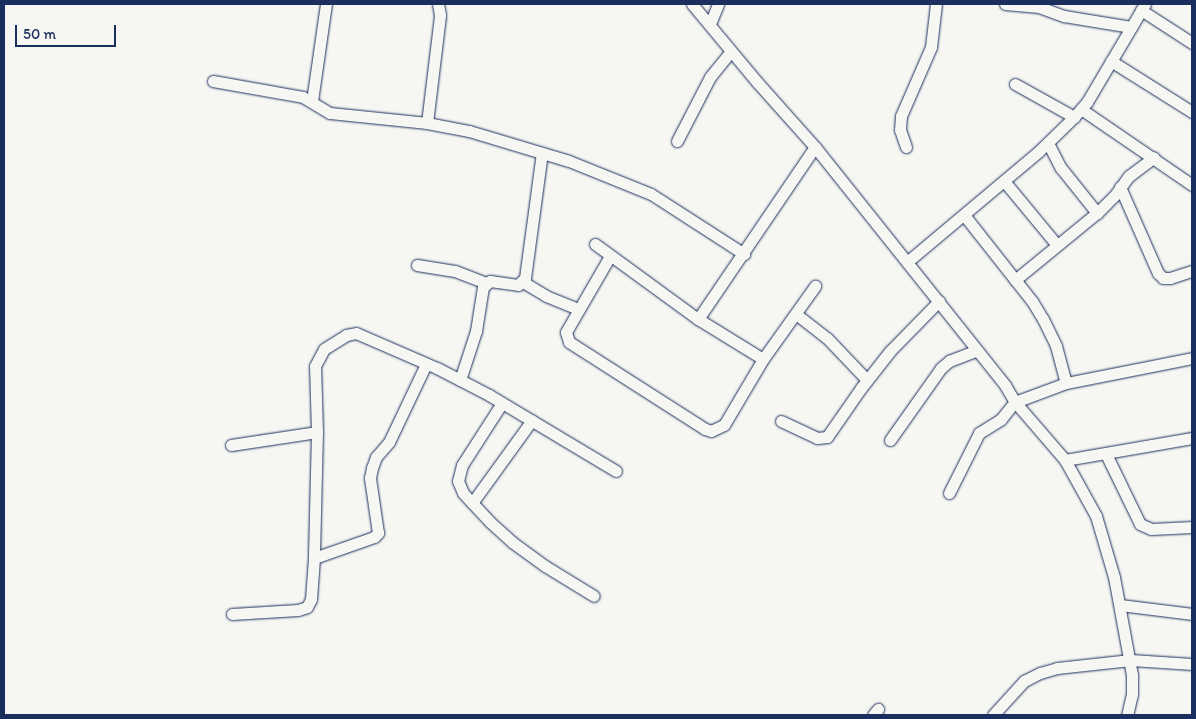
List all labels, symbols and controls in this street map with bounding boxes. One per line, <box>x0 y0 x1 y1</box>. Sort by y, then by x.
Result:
scale bar <box>18 15 119 47</box>
text: 50 m <box>23 25 56 43</box>

